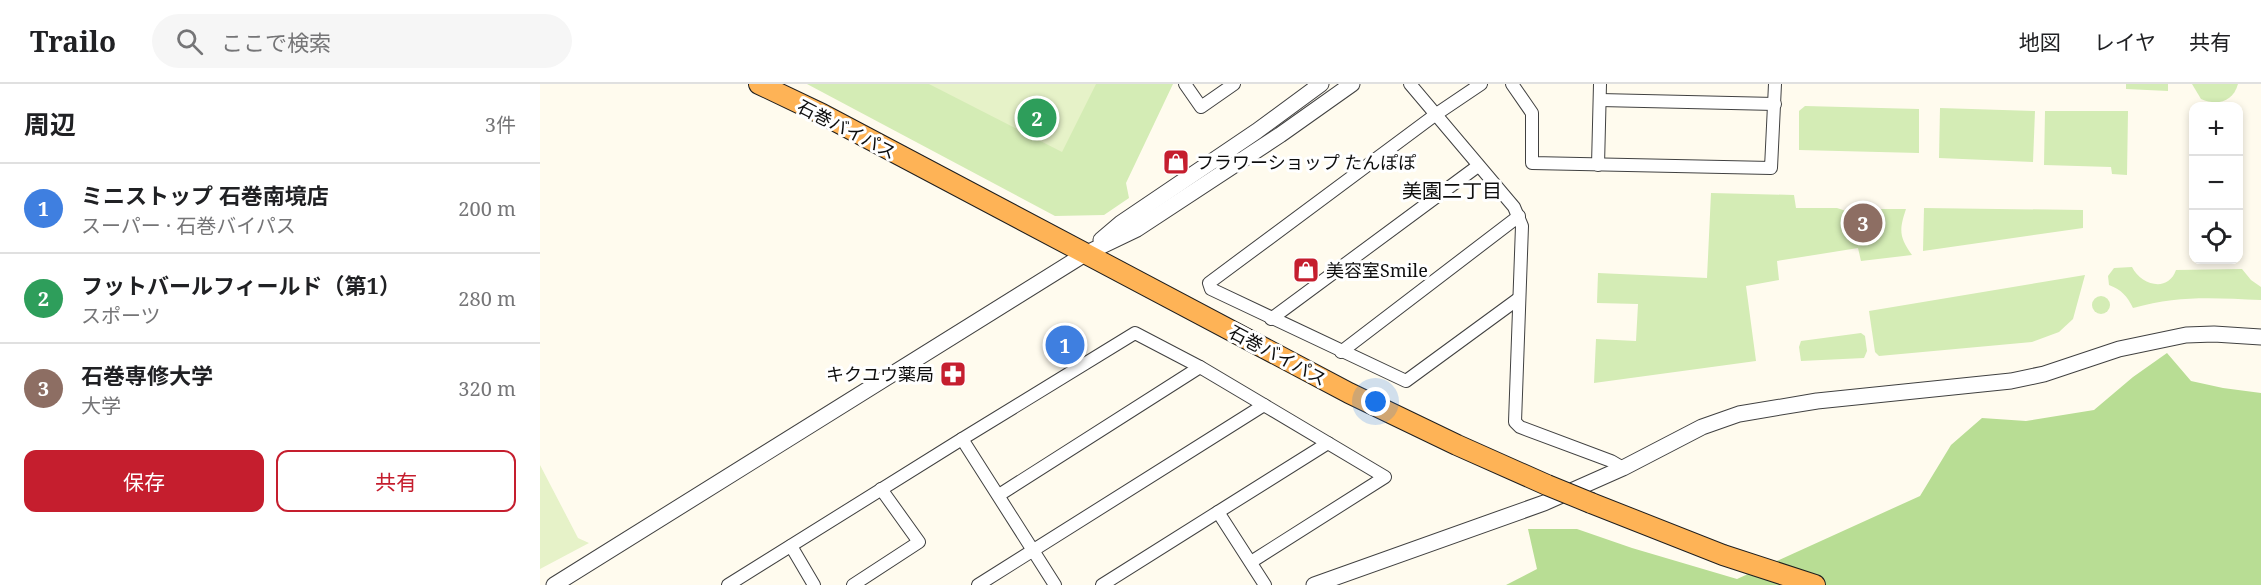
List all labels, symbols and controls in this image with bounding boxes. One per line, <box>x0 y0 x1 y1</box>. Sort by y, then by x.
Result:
search box <box>152 14 572 68</box>
text: Trailo <box>30 22 116 60</box>
icon: search <box>173 25 206 58</box>
text: ここで検索 <box>221 27 331 57</box>
text: 地図 <box>2019 28 2061 56</box>
text: レイヤ <box>2094 28 2156 56</box>
text: 共有 <box>2189 28 2231 56</box>
street label: 石巻バイパス <box>794 94 900 164</box>
pin: 2 <box>1018 96 1056 141</box>
map controls <box>2189 102 2243 264</box>
button: + <box>2189 102 2243 156</box>
text: 周辺 <box>24 106 76 142</box>
text: 3件 <box>485 111 516 138</box>
shop icon: フラワーショップ たんぽぽ <box>1161 147 1191 177</box>
place label: フラワーショップ たんぽぽ <box>1196 150 1416 174</box>
button: − <box>2189 156 2243 210</box>
district label: 美園二丁目 <box>1402 177 1502 204</box>
text: ミニストップ 石巻南境店 <box>81 180 329 210</box>
text: 1 <box>38 195 49 222</box>
text: 200 m <box>458 195 516 222</box>
pin: 3 <box>1844 200 1882 246</box>
button: locate <box>2189 210 2243 264</box>
text: スーパー · 石巻バイパス <box>81 212 296 239</box>
shop icon: 美容室Smile <box>1291 255 1321 285</box>
place label: 美容室Smile <box>1326 258 1428 282</box>
text: フットバールフィールド（第1） <box>81 270 401 300</box>
text: 2 <box>38 285 49 312</box>
text: 280 m <box>458 285 516 312</box>
text: スポーツ <box>81 302 161 329</box>
street label: 石巻バイパス <box>1225 319 1331 391</box>
pin: 1 <box>1046 322 1084 368</box>
pharmacy icon: キクユウ薬局 <box>938 359 968 389</box>
text: 石巻専修大学 <box>81 360 213 390</box>
place label: キクユウ薬局 <box>826 362 934 386</box>
text: 3 <box>38 375 49 402</box>
text: 320 m <box>458 375 516 402</box>
your location <box>1361 387 1390 416</box>
text: 大学 <box>81 392 121 419</box>
button: 保存 <box>24 450 264 512</box>
button: 共有 <box>276 450 516 512</box>

